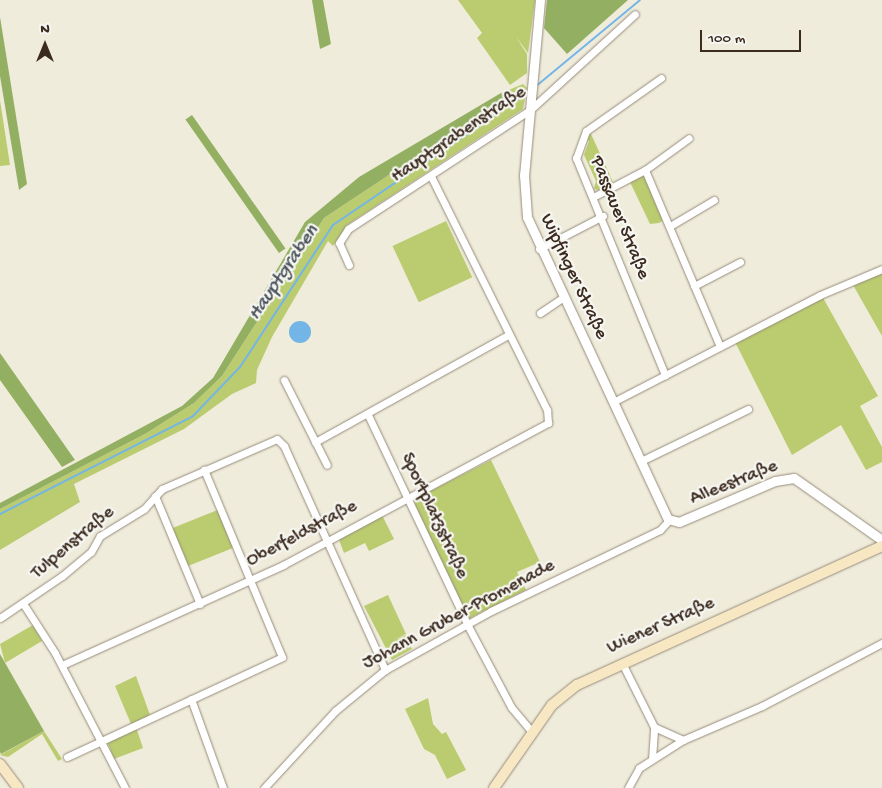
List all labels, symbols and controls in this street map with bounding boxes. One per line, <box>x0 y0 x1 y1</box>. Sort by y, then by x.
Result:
north arrow <box>20 20 70 70</box>
scale bar <box>702 20 803 52</box>
text: N <box>40 21 50 38</box>
text: 100 m <box>708 30 745 48</box>
street label: Hauptgrabenstraße <box>387 81 531 189</box>
street label: Passauer Straße <box>584 153 654 283</box>
street label: Wipfinger Straße <box>534 211 612 343</box>
water label: Hauptgraben <box>243 221 325 325</box>
street label: Sportplatzstraße <box>395 450 473 582</box>
street label: Alleestraße <box>687 455 781 511</box>
street label: Oberfeldstraße <box>243 495 361 573</box>
street label: Tulpenstraße <box>27 501 119 585</box>
street label: Johann Gruber-Promenade <box>359 555 559 675</box>
street label: Wiener Straße <box>604 592 718 660</box>

